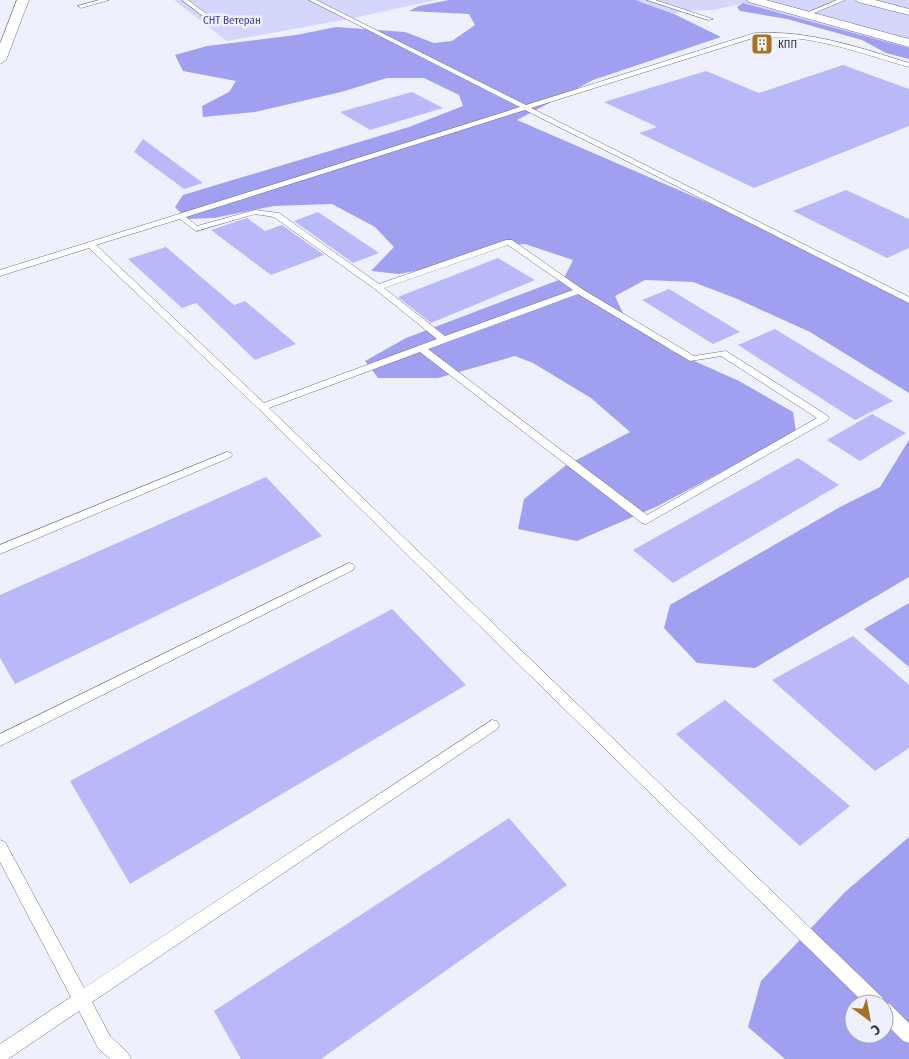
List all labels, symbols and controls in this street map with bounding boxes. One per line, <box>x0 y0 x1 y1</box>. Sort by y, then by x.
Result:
park label: СНТ Ветеран <box>203 14 261 27</box>
building icon: КПП <box>750 32 774 56</box>
place label: КПП <box>778 38 797 51</box>
north arrow <box>844 994 894 1044</box>
text: С <box>867 1020 883 1039</box>

